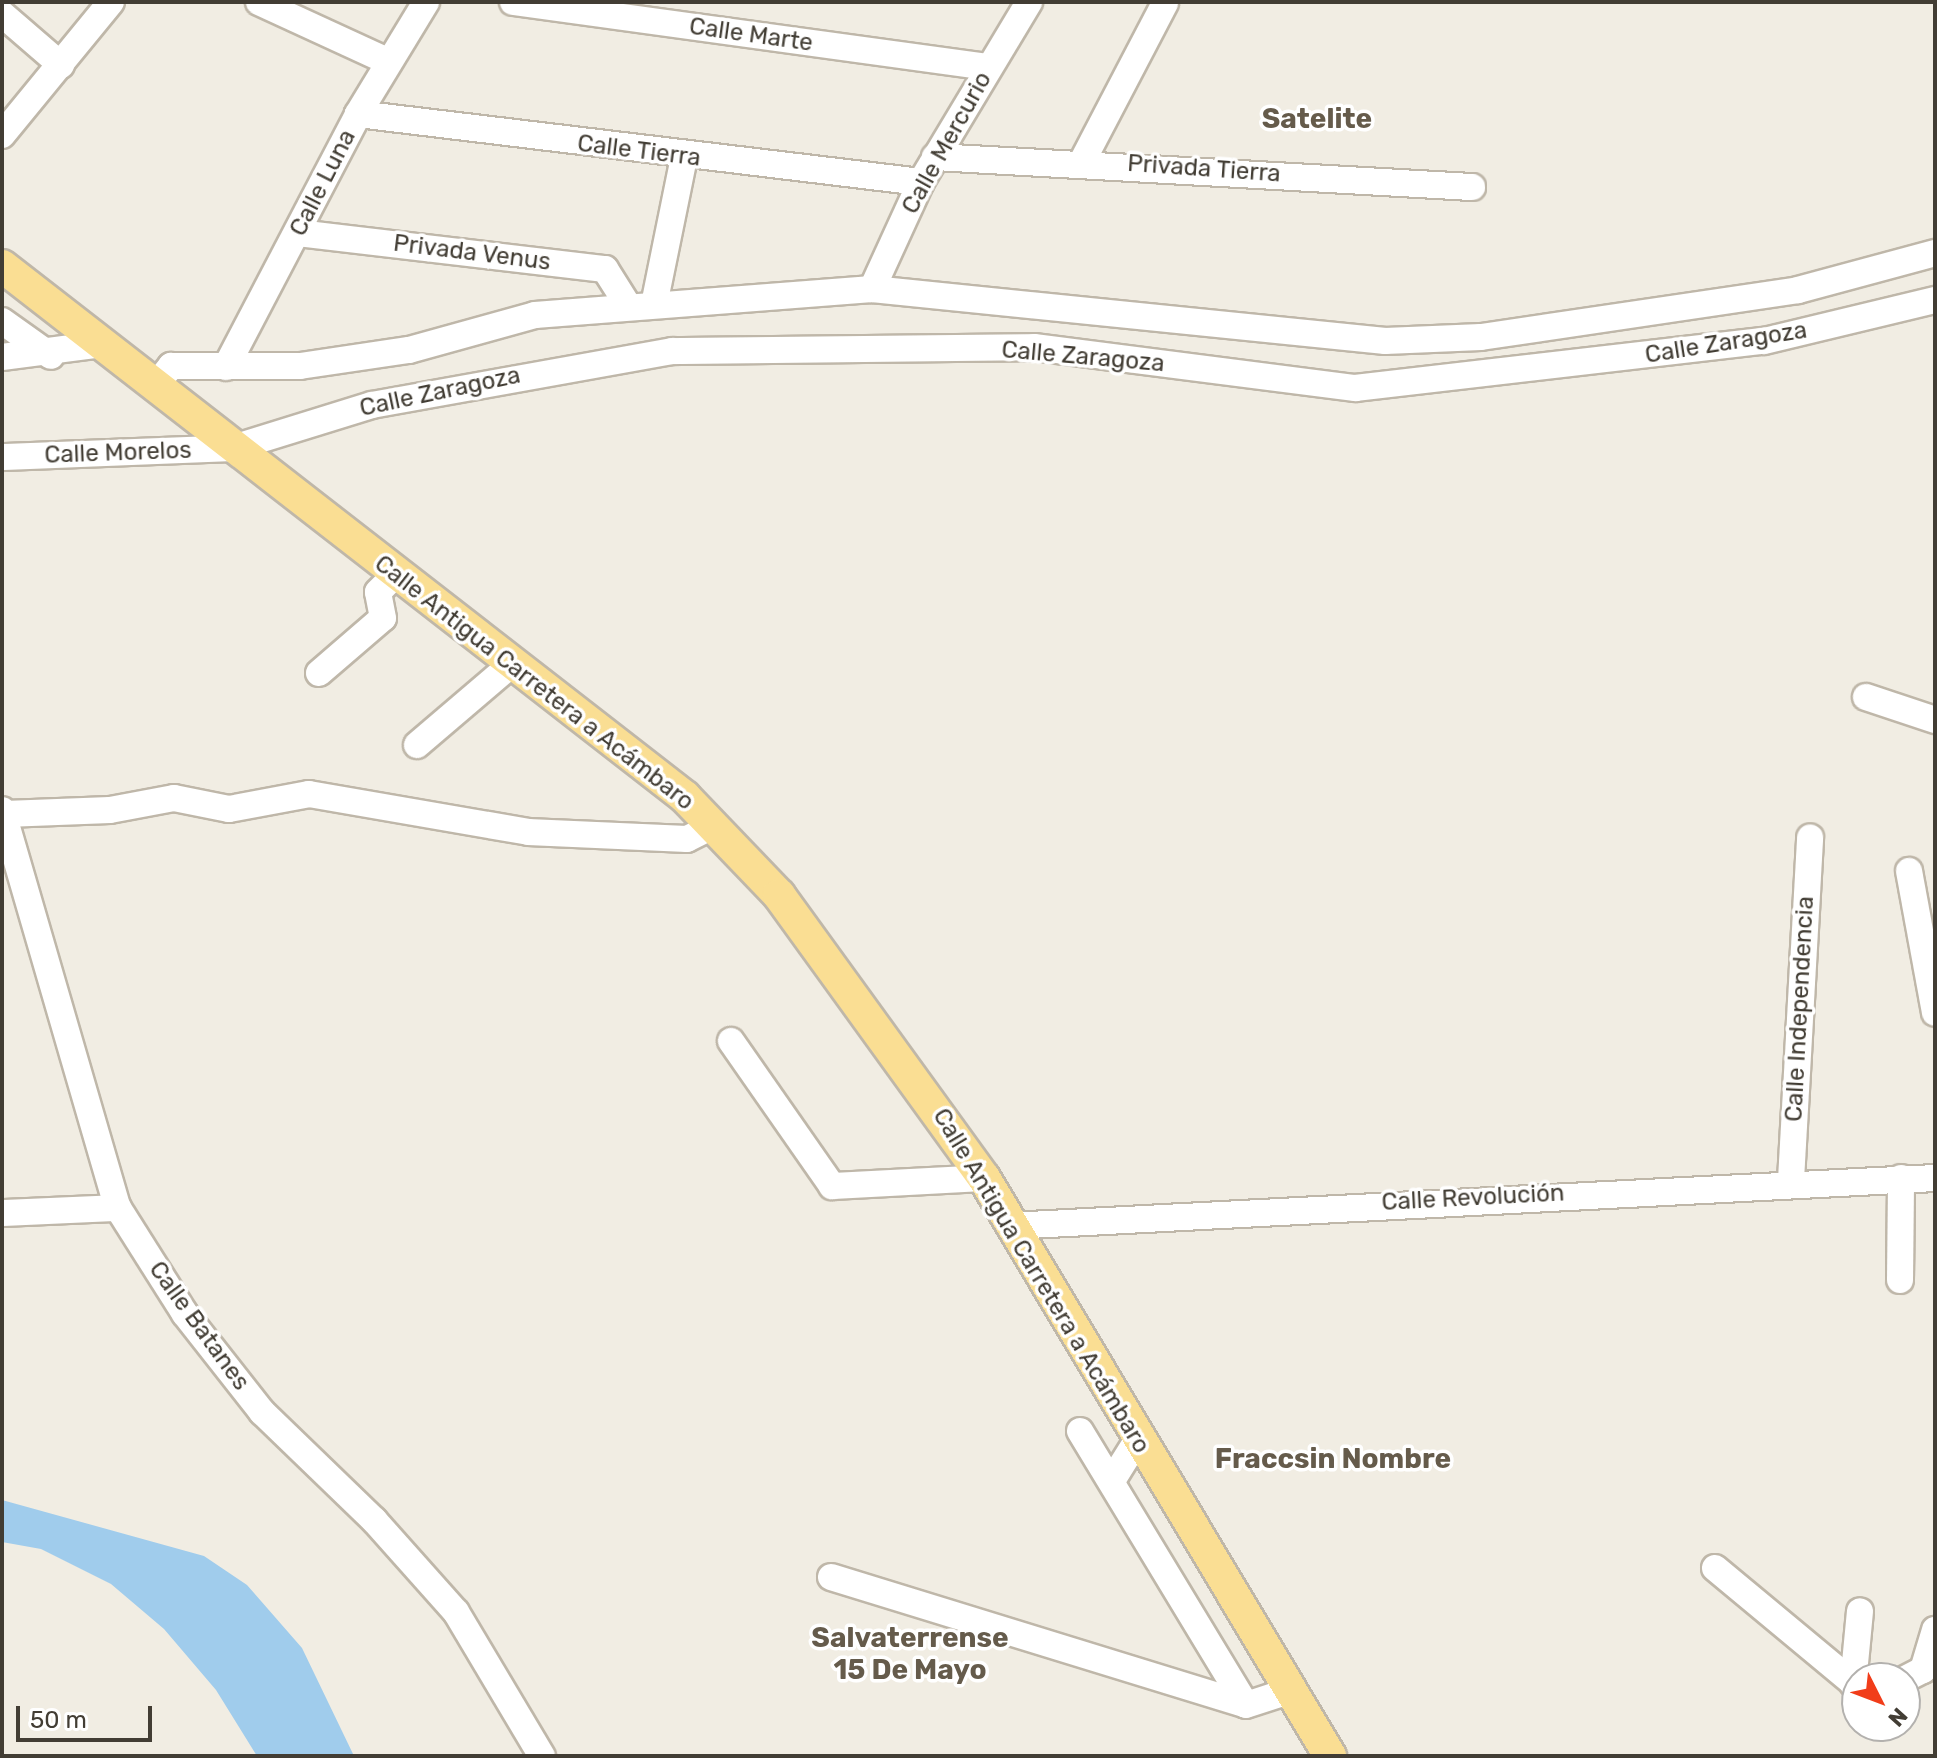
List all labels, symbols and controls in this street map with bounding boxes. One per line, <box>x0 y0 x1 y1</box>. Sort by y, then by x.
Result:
street label: Calle Marte <box>687 12 815 58</box>
street label: Calle Mercurio <box>896 67 998 219</box>
district label: Satelite <box>1262 102 1372 136</box>
street label: Calle Luna <box>284 125 362 241</box>
street label: Calle Tierra <box>575 129 703 173</box>
street label: Privada Tierra <box>1126 149 1282 189</box>
street label: Privada Venus <box>391 229 553 277</box>
street label: Calle Zaragoza <box>1643 316 1809 370</box>
street label: Calle Zaragoza <box>1000 336 1166 378</box>
street label: Calle Zaragoza <box>357 361 523 423</box>
street label: Calle Morelos <box>44 436 192 470</box>
street label: Calle Antigua Carretera a Acámbaro <box>368 549 700 817</box>
street label: Calle Independencia <box>1780 895 1820 1123</box>
street label: Calle Antigua Carretera a Acámbaro <box>926 1103 1156 1459</box>
street label: Calle Revolución <box>1381 1179 1565 1217</box>
street label: Calle Batanes <box>143 1256 255 1396</box>
district label: Fraccsin Nombre <box>1215 1442 1451 1476</box>
district label: Salvaterrense 15 De Mayo <box>811 1621 1009 1687</box>
north arrow <box>1841 1662 1921 1742</box>
scale bar <box>20 1690 156 1740</box>
text: N <box>1882 1702 1913 1732</box>
text: 50 m <box>30 1706 87 1734</box>

